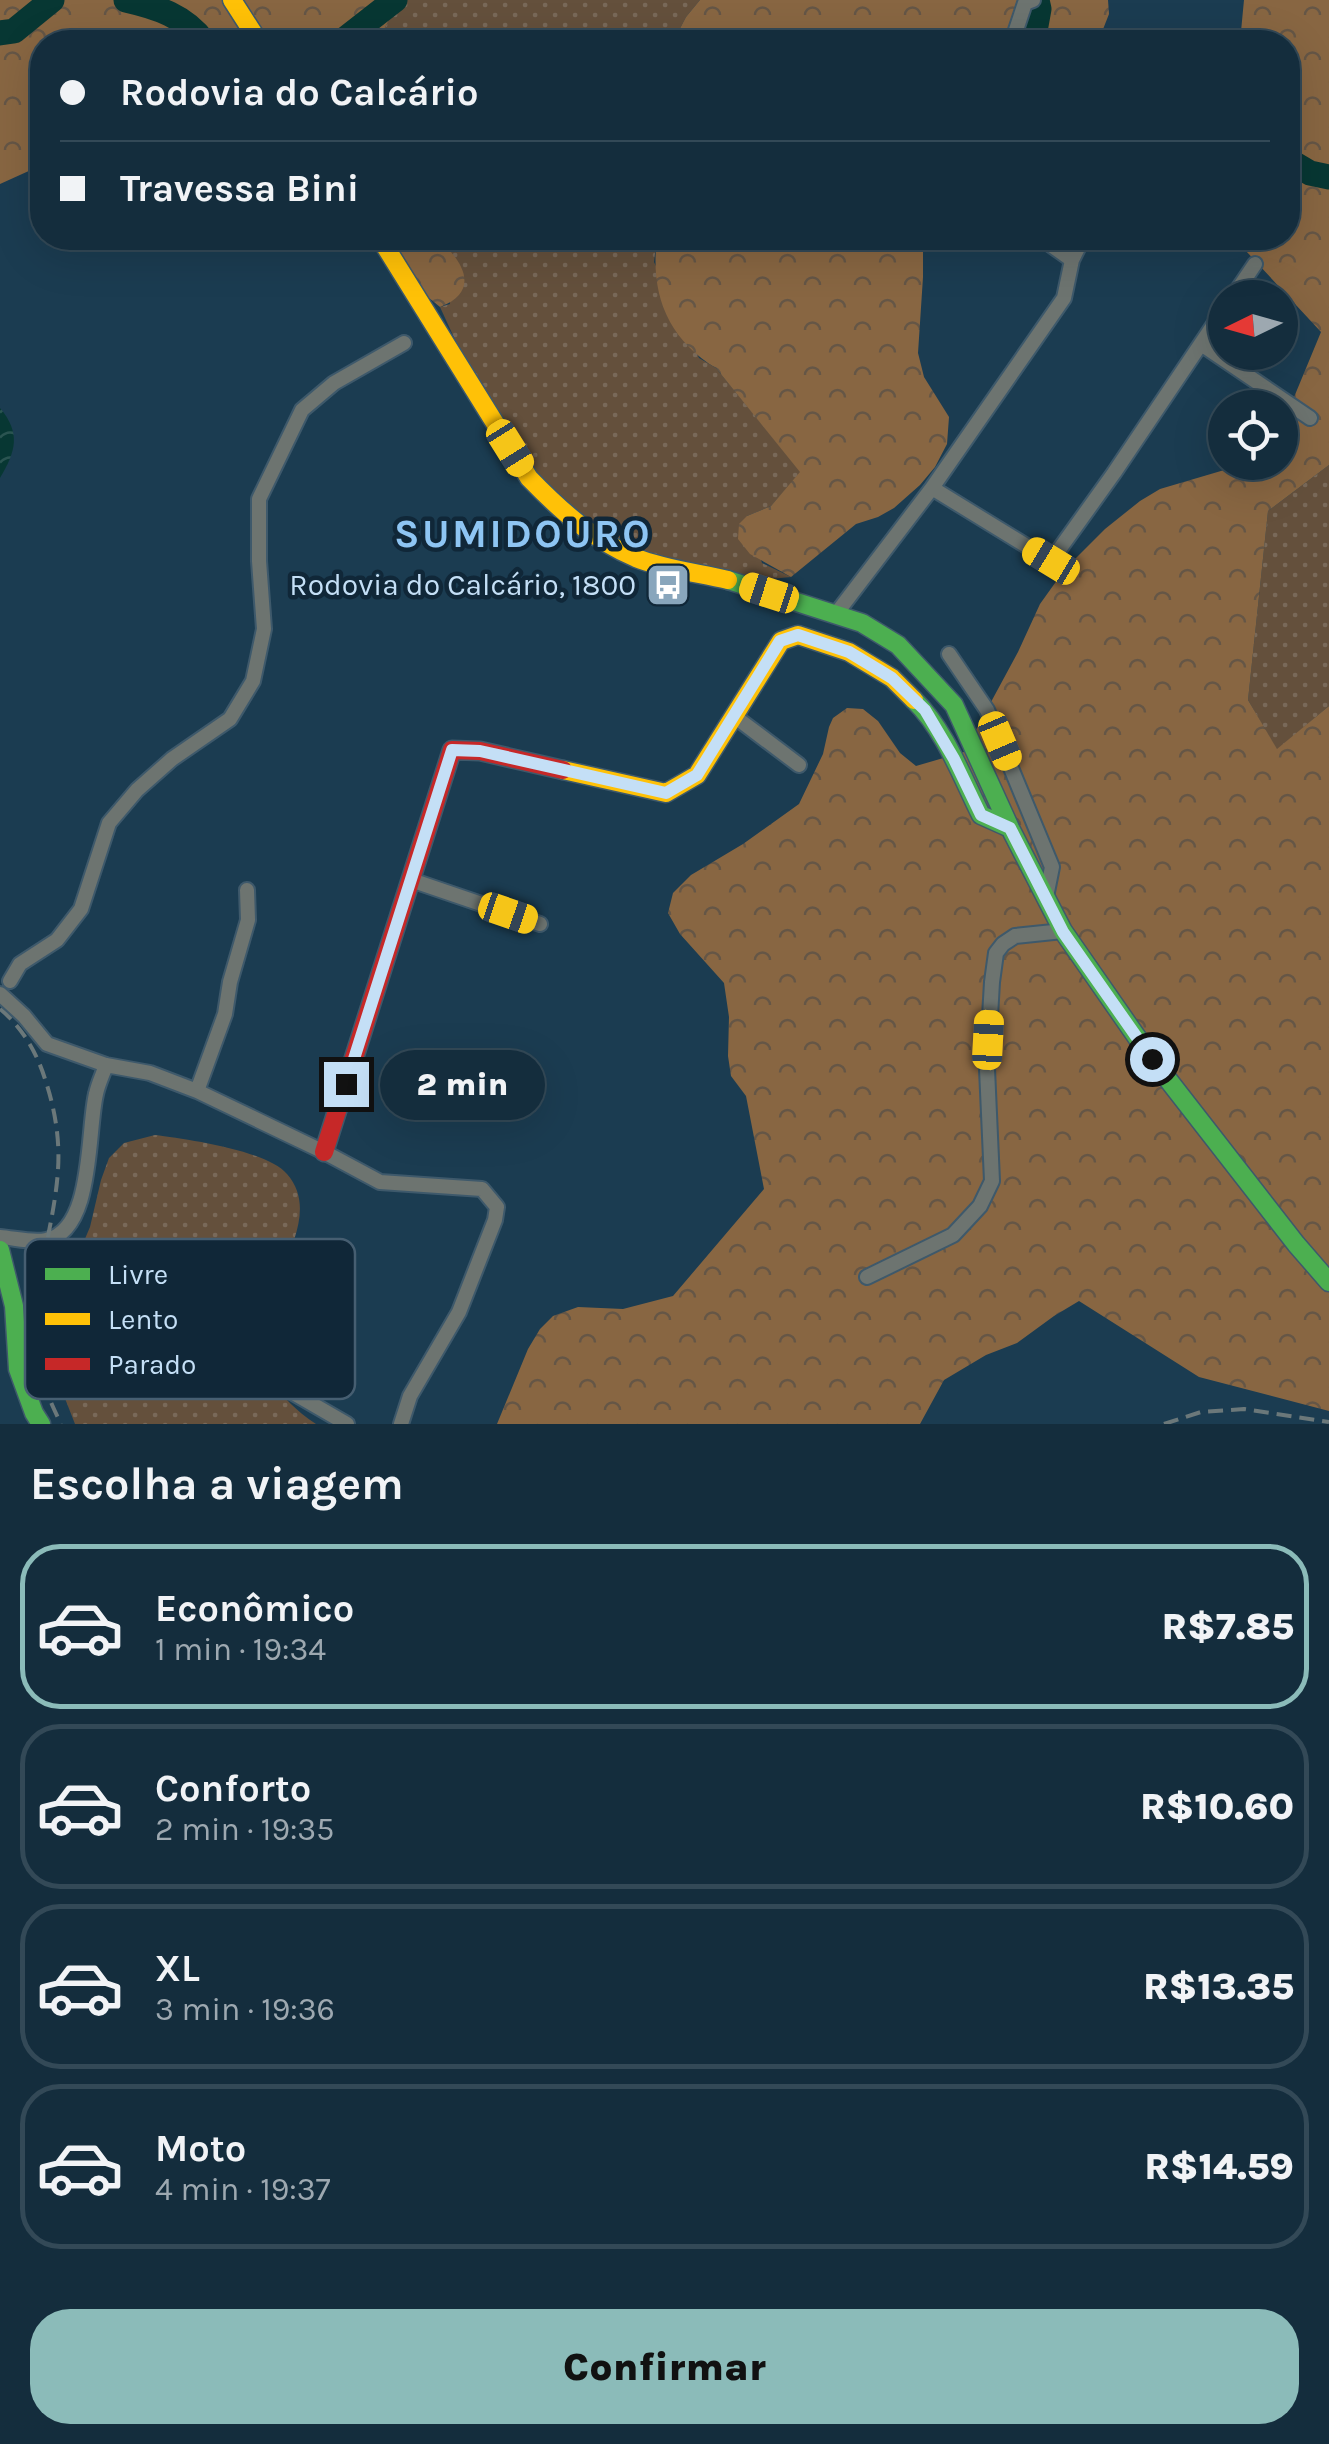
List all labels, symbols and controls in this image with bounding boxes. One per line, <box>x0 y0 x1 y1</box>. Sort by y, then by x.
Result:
text: Rodovia do Calcário <box>120 70 478 115</box>
text: Travessa Bini <box>120 166 359 211</box>
north arrow <box>1208 280 1298 370</box>
map controls <box>1208 280 1298 480</box>
button: locate <box>1208 390 1298 480</box>
car <box>481 415 539 481</box>
district label: SUMIDOURO <box>394 510 652 557</box>
car <box>1018 533 1084 589</box>
bus stop icon: Rodovia do Calcário, 1800 <box>645 562 691 608</box>
place label: Rodovia do Calcário, 1800 <box>289 567 636 603</box>
car <box>736 569 802 617</box>
car <box>974 708 1026 774</box>
car <box>475 889 541 937</box>
car <box>971 1009 1005 1071</box>
route start <box>1130 1037 1175 1082</box>
callout: 2 min <box>381 1049 546 1119</box>
route end <box>324 1062 369 1107</box>
text: 2 min <box>417 1066 508 1103</box>
legend <box>25 1239 355 1399</box>
text: Livre <box>108 1258 168 1291</box>
text: Lento <box>108 1303 178 1336</box>
text: Parado <box>108 1348 196 1381</box>
text: Escolha a viagem <box>30 1458 404 1510</box>
icon: car <box>35 1582 125 1672</box>
text: Econômico <box>155 1586 354 1631</box>
text: R$7.85 <box>1161 1604 1294 1649</box>
text: 1 min · 19:34 <box>155 1631 326 1668</box>
icon: car <box>35 1762 125 1852</box>
text: Conforto <box>155 1766 311 1811</box>
text: R$10.60 <box>1140 1784 1294 1829</box>
text: 2 min · 19:35 <box>155 1811 334 1848</box>
icon: car <box>35 1942 125 2032</box>
text: XL <box>155 1946 200 1991</box>
text: R$13.35 <box>1143 1964 1294 2009</box>
text: 3 min · 19:36 <box>155 1991 335 2028</box>
icon: car <box>35 2122 125 2212</box>
text: Moto <box>155 2126 246 2171</box>
text: R$14.59 <box>1144 2144 1294 2189</box>
text: 4 min · 19:37 <box>155 2171 331 2208</box>
button: Confirmar <box>30 2309 1299 2424</box>

